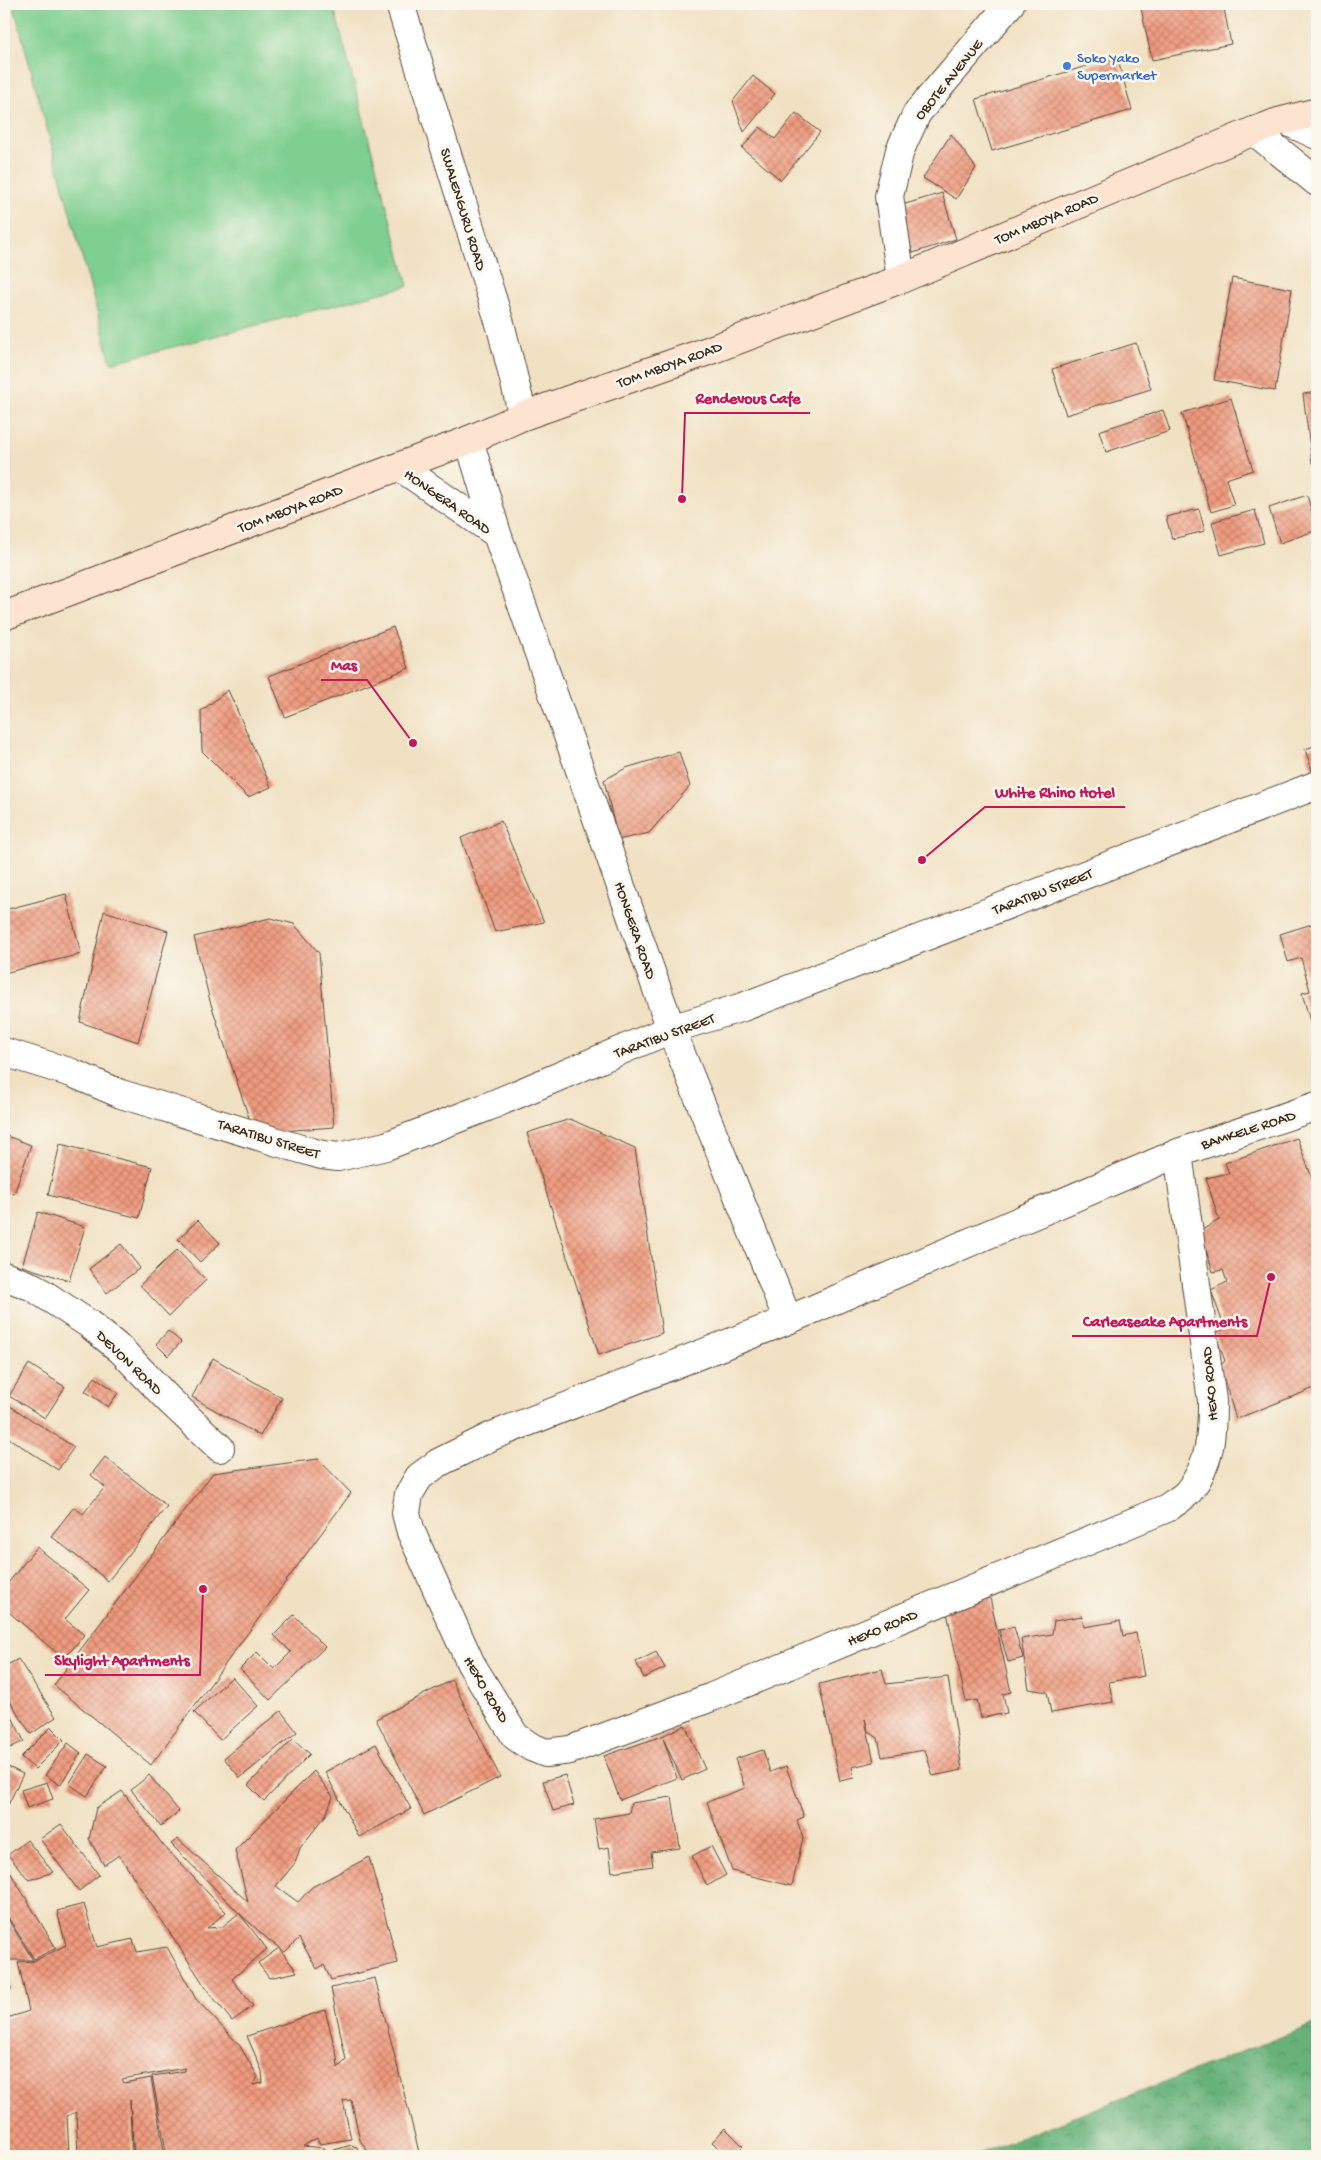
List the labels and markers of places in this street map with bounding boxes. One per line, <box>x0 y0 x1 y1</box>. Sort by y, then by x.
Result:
place label: Soko Yako Supermarket <box>1077 50 1158 85</box>
marker: Soko Yako Supermarket <box>1061 60 1073 72</box>
callout: Rendevous Cafe <box>685 382 810 413</box>
callout: Mas <box>321 649 367 680</box>
callout: White Rhino Hotel <box>985 776 1125 807</box>
callout: Carleaseake Apartments <box>1072 1305 1257 1336</box>
callout: Skylight Apartments <box>45 1644 200 1675</box>

